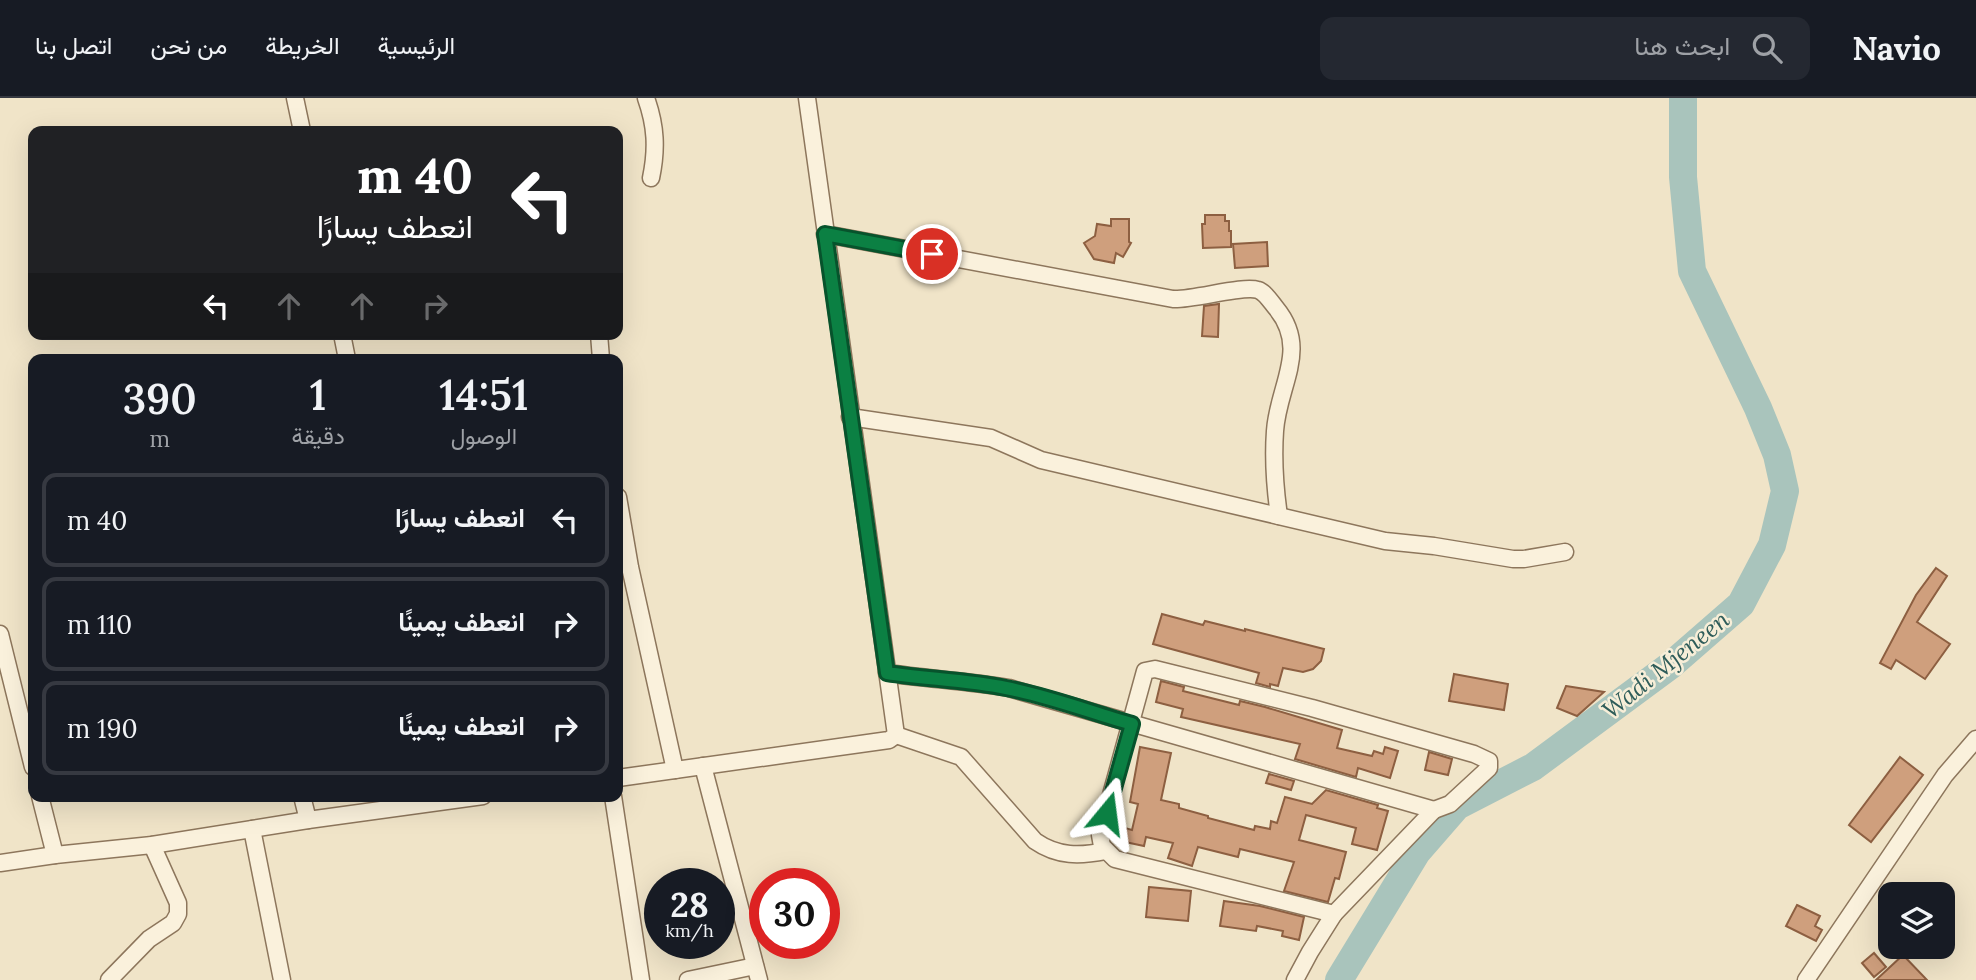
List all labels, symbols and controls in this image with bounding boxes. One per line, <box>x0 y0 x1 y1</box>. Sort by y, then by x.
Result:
search box <box>1320 17 1810 80</box>
text: Navio <box>1852 27 1941 69</box>
text: ابحث هنا <box>1634 29 1730 62</box>
icon: search <box>1748 29 1786 67</box>
text: اتصل بنا <box>35 30 112 61</box>
text: من نحن <box>150 30 227 61</box>
text: الخريطة <box>265 30 340 61</box>
text: الرئيسية <box>378 30 455 61</box>
text: 40 m <box>357 144 473 206</box>
icon: left <box>497 154 588 245</box>
text: انعطف يسارًا <box>317 206 473 247</box>
pin <box>902 224 962 284</box>
icon: arrive <box>913 235 951 273</box>
icon: left <box>197 287 235 325</box>
icon: ahead <box>270 287 308 325</box>
icon: ahead <box>343 287 381 325</box>
icon: right <box>416 287 454 325</box>
text: 1 <box>310 368 326 422</box>
text: 14:51 <box>439 368 528 422</box>
text: 390 <box>123 372 197 426</box>
text: دقيقة <box>291 421 345 450</box>
text: الوصول <box>451 421 517 450</box>
text: m <box>149 424 170 453</box>
text: انعطف يسارًا <box>395 501 525 534</box>
icon: left <box>546 501 584 539</box>
text: 40 m <box>67 504 127 537</box>
water label: Wadi Mjeneen <box>1596 604 1736 725</box>
text: انعطف يمينًا <box>398 605 525 638</box>
icon: right <box>546 605 584 643</box>
text: 110 m <box>67 608 132 641</box>
text: انعطف يمينًا <box>398 709 525 742</box>
icon: right <box>546 709 584 747</box>
text: 190 m <box>67 712 138 745</box>
position arrow <box>1070 776 1144 850</box>
speed limit sign: 30 <box>749 868 840 959</box>
text: 28 <box>670 882 709 927</box>
map controls <box>1878 882 1955 959</box>
button: layers <box>1878 882 1955 959</box>
text: km/h <box>665 919 714 942</box>

